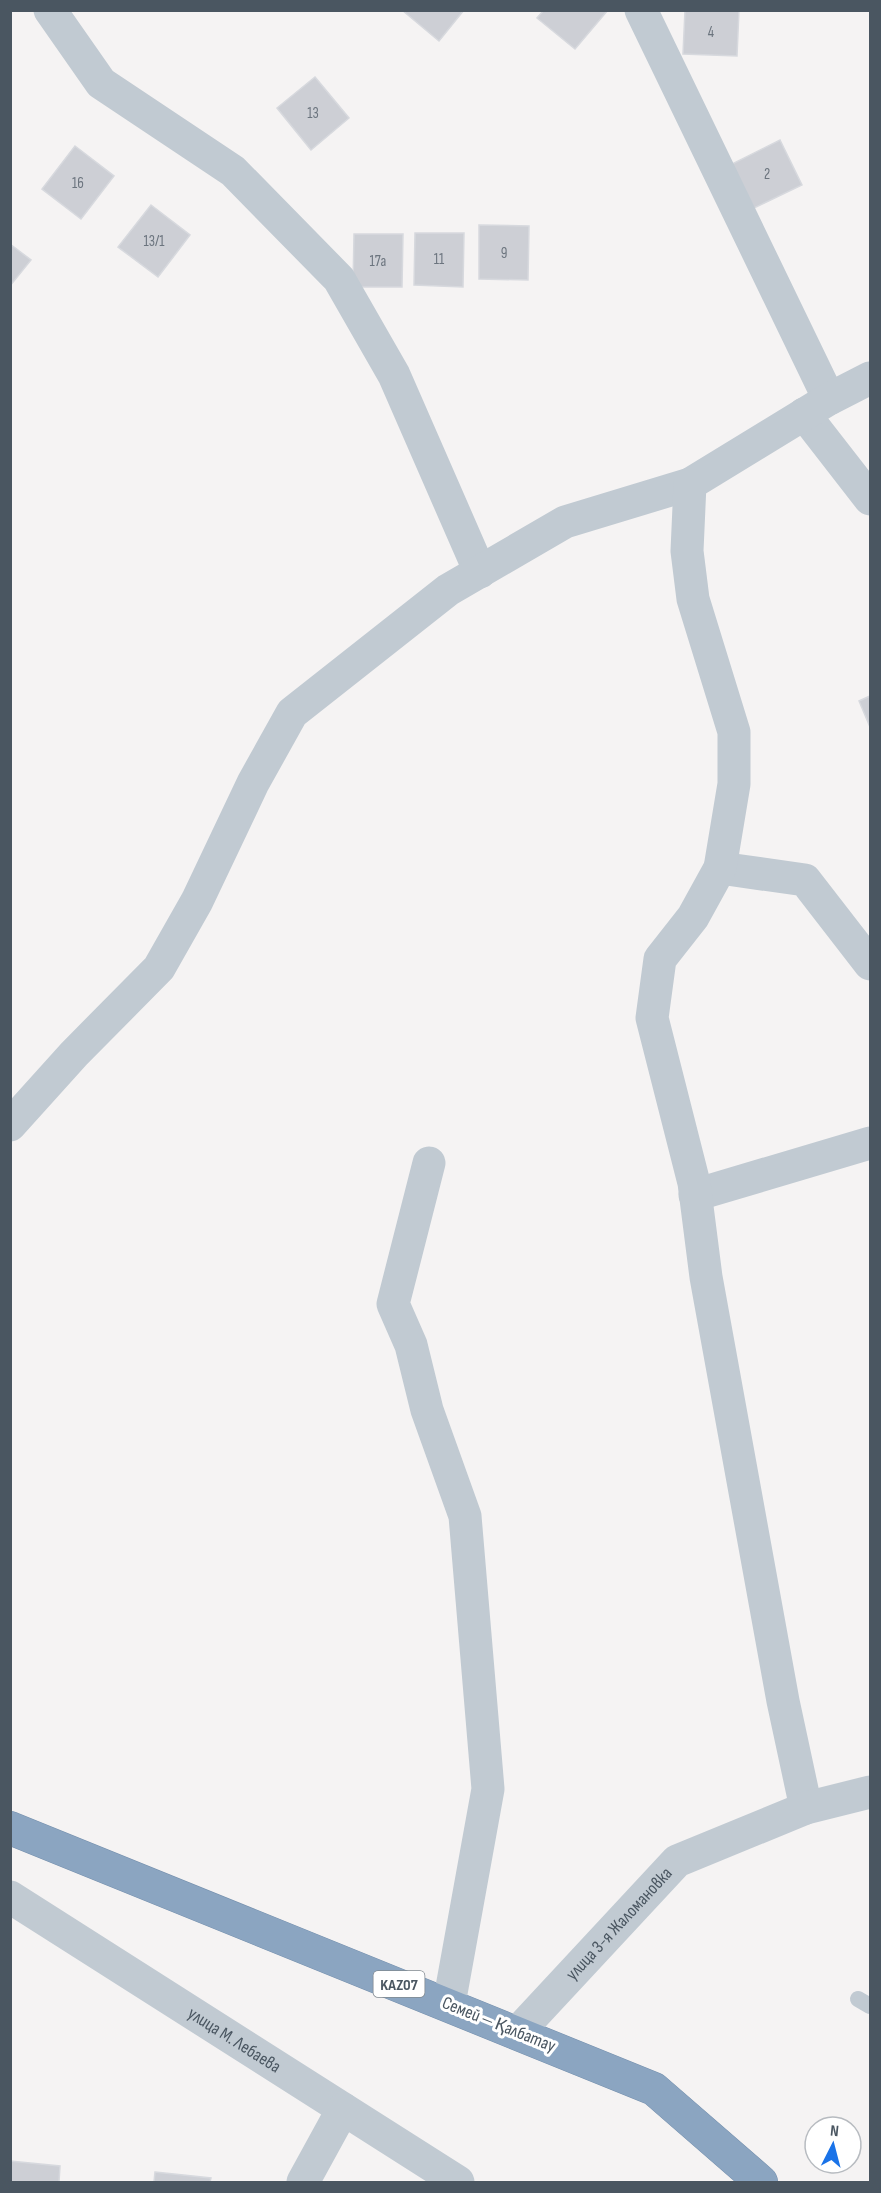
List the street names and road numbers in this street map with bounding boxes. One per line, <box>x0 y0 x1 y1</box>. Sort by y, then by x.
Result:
street label: улица 3-я Жаломановка <box>562 1863 677 1985</box>
road number: KAZ07 <box>374 1971 424 1997</box>
street label: Семей — Қалбатау <box>439 1992 559 2057</box>
street label: улица М. Лебаева <box>184 2003 285 2078</box>

